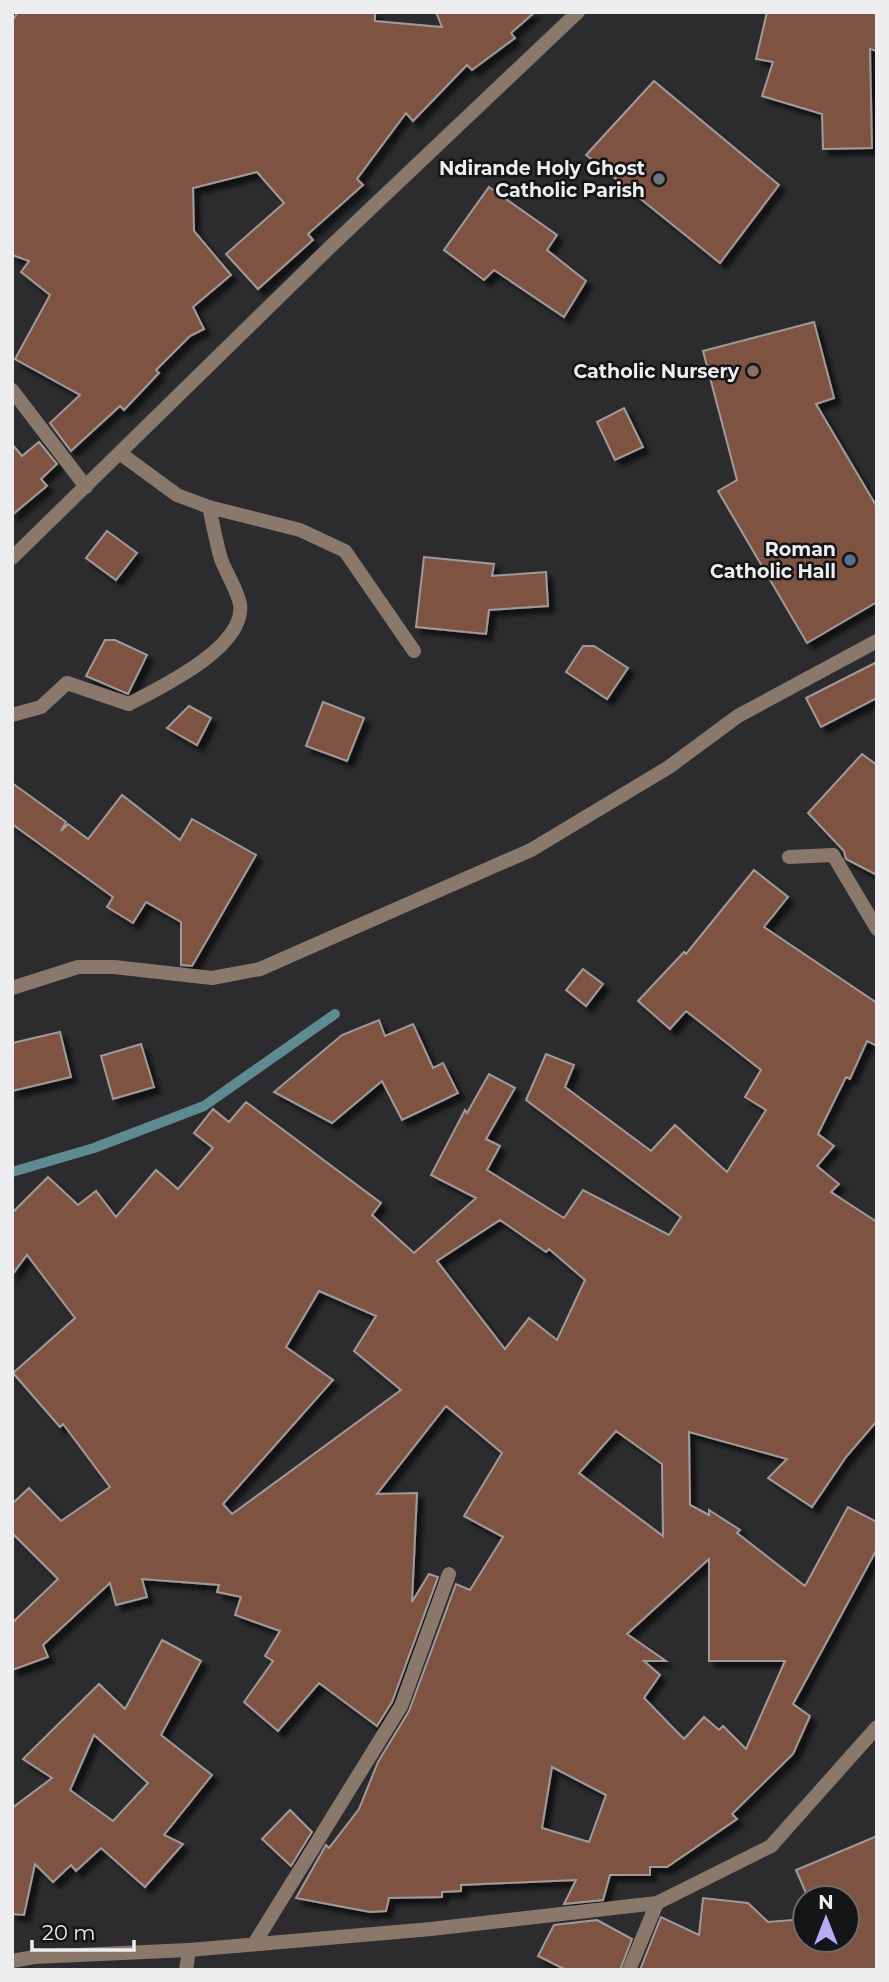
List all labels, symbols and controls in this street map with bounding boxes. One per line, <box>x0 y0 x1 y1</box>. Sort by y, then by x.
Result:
place label: Ndirande Holy Ghost Catholic Parish <box>439 157 645 202</box>
marker: Ndirande Holy Ghost Catholic Parish <box>651 171 667 187</box>
place label: Catholic Nursery <box>573 360 740 383</box>
marker: Catholic Nursery <box>745 363 761 379</box>
place label: Roman Catholic Hall <box>710 538 836 583</box>
marker: Roman Catholic Hall <box>842 552 858 568</box>
north arrow <box>791 1884 861 1954</box>
text: N <box>818 1891 834 1914</box>
scale bar <box>32 1909 133 1953</box>
text: 20 m <box>42 1920 96 1945</box>

